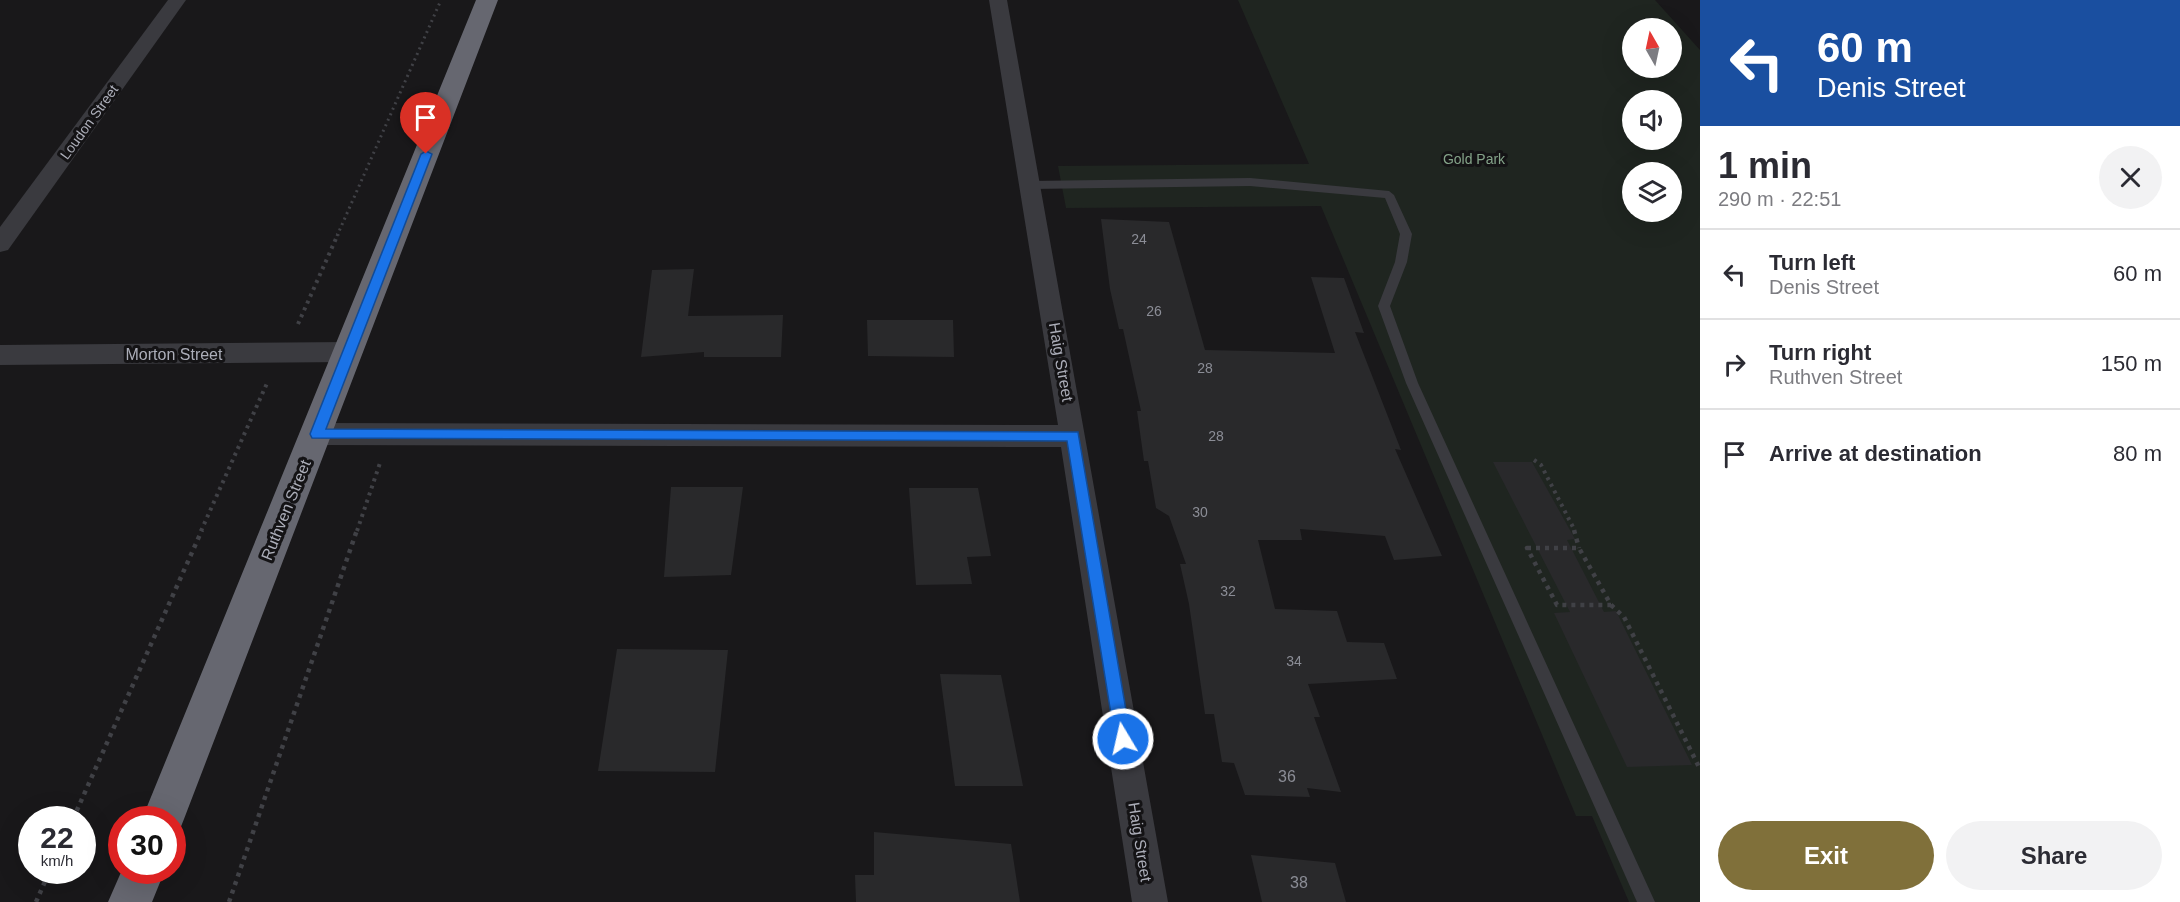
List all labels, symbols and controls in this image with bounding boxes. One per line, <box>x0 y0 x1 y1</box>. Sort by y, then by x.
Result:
north arrow <box>1622 18 1682 78</box>
map controls <box>1622 18 1682 222</box>
icon: left <box>1718 24 1796 102</box>
text: 60 m <box>1817 24 1913 71</box>
text: Denis Street <box>1817 73 1966 103</box>
street label: Loudon Street <box>57 82 121 162</box>
button: sound <box>1622 90 1682 150</box>
pin <box>400 92 451 154</box>
icon: arrive <box>409 101 442 134</box>
text: 1 min <box>1718 145 1812 186</box>
button: close <box>2099 146 2162 209</box>
park label: Gold Park <box>1443 151 1506 167</box>
button: layers <box>1622 162 1682 222</box>
text: 290 m · 22:51 <box>1718 188 1841 210</box>
house number: 24 <box>1131 231 1147 247</box>
text: Turn left <box>1769 250 1855 275</box>
icon: left <box>1718 258 1751 291</box>
text: 60 m <box>2113 261 2162 286</box>
text: Denis Street <box>1769 276 1879 298</box>
house number: 26 <box>1146 303 1162 319</box>
street label: Haig Street <box>1046 321 1076 403</box>
text: Turn right <box>1769 340 1871 365</box>
street label: Morton Street <box>126 346 223 363</box>
icon: right <box>1718 348 1751 381</box>
text: 150 m <box>2101 351 2162 376</box>
house number: 28 <box>1197 360 1213 376</box>
text: Ruthven Street <box>1769 366 1902 388</box>
house number: 28 <box>1208 428 1224 444</box>
icon: arrive <box>1718 438 1751 471</box>
text: Arrive at destination <box>1769 441 1982 466</box>
text: 80 m <box>2113 441 2162 466</box>
street label: Ruthven Street <box>258 457 314 563</box>
house number: 30 <box>1192 504 1208 520</box>
house number: 32 <box>1220 583 1236 599</box>
house number: 34 <box>1286 653 1302 669</box>
position arrow <box>1091 707 1155 771</box>
house number: 36 <box>1278 768 1296 785</box>
street label: Haig Street <box>1125 801 1155 883</box>
speed limit sign: 30 <box>108 806 186 884</box>
text: 22 <box>40 821 74 854</box>
button: Exit <box>1718 821 1934 890</box>
button: Share <box>1946 821 2162 890</box>
text: km/h <box>41 852 73 869</box>
house number: 38 <box>1290 874 1308 891</box>

